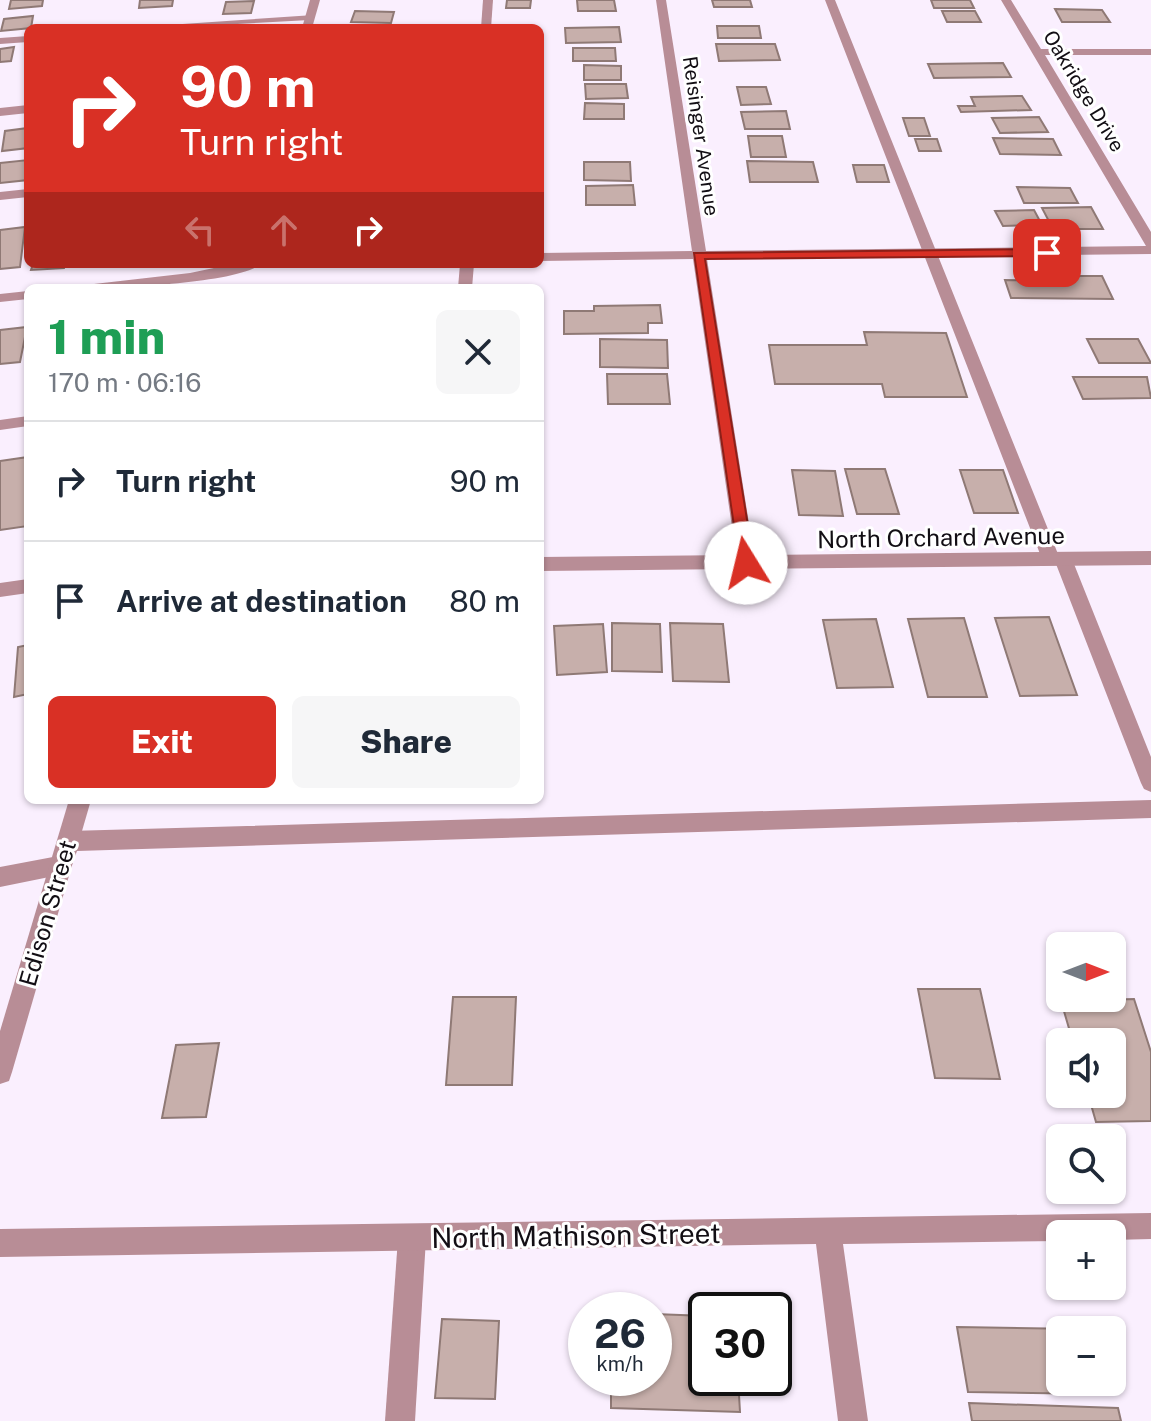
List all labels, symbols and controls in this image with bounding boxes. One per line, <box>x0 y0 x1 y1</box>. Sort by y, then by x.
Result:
street label: Oakridge Drive <box>1038 26 1130 156</box>
text: 90 m <box>180 54 316 120</box>
street label: Reisinger Avenue <box>678 55 724 217</box>
icon: right <box>48 56 152 160</box>
text: Turn right <box>180 121 343 163</box>
icon: left <box>178 208 222 252</box>
icon: ahead <box>262 208 306 252</box>
icon: right <box>346 208 390 252</box>
pin <box>1013 219 1081 287</box>
icon: arrive <box>1025 231 1069 275</box>
text: 1 min <box>48 308 165 365</box>
button: close <box>436 310 520 394</box>
text: 170 m · 06:16 <box>48 367 201 398</box>
icon: right <box>48 459 92 503</box>
text: Turn right <box>116 463 256 499</box>
text: 90 m <box>450 463 520 499</box>
position arrow <box>704 521 788 605</box>
street label: North Orchard Avenue <box>817 521 1065 553</box>
icon: arrive <box>48 579 92 623</box>
text: Arrive at destination <box>116 583 407 619</box>
text: 80 m <box>449 583 520 619</box>
button: Exit <box>48 696 276 788</box>
button: Share <box>292 696 520 788</box>
street label: Edison Street <box>13 837 81 989</box>
north arrow <box>1046 932 1126 1012</box>
map controls <box>1046 932 1126 1396</box>
button: sound <box>1046 1028 1126 1108</box>
button: search <box>1046 1124 1126 1204</box>
street label: North Mathison Street <box>431 1216 721 1254</box>
button: + <box>1046 1220 1126 1300</box>
speed limit sign: 30 <box>688 1292 792 1396</box>
text: 26 <box>594 1310 646 1357</box>
button: − <box>1046 1316 1126 1396</box>
text: km/h <box>596 1352 644 1376</box>

